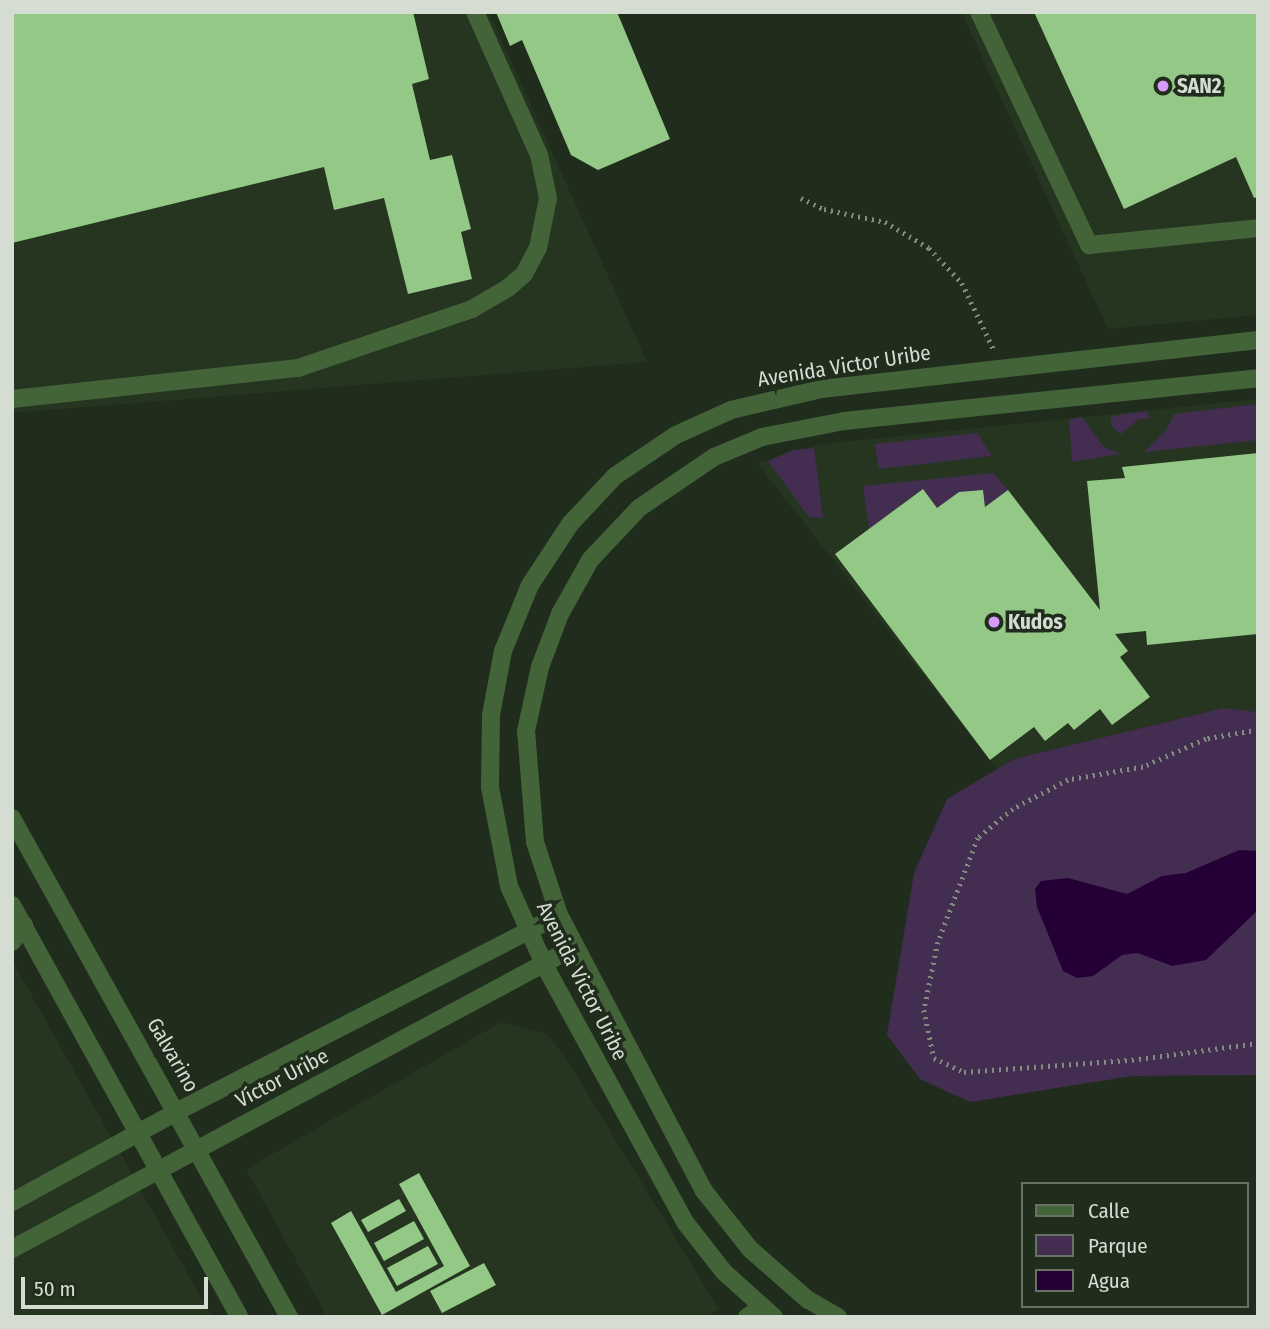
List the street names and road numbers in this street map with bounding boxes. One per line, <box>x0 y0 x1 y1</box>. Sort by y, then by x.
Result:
street label: Avenida Victor Uribe <box>756 340 932 392</box>
street label: Avenida Victor Uribe <box>531 897 633 1065</box>
street label: Galvarino <box>142 1013 204 1097</box>
street label: Víctor Uribe <box>231 1043 333 1113</box>

